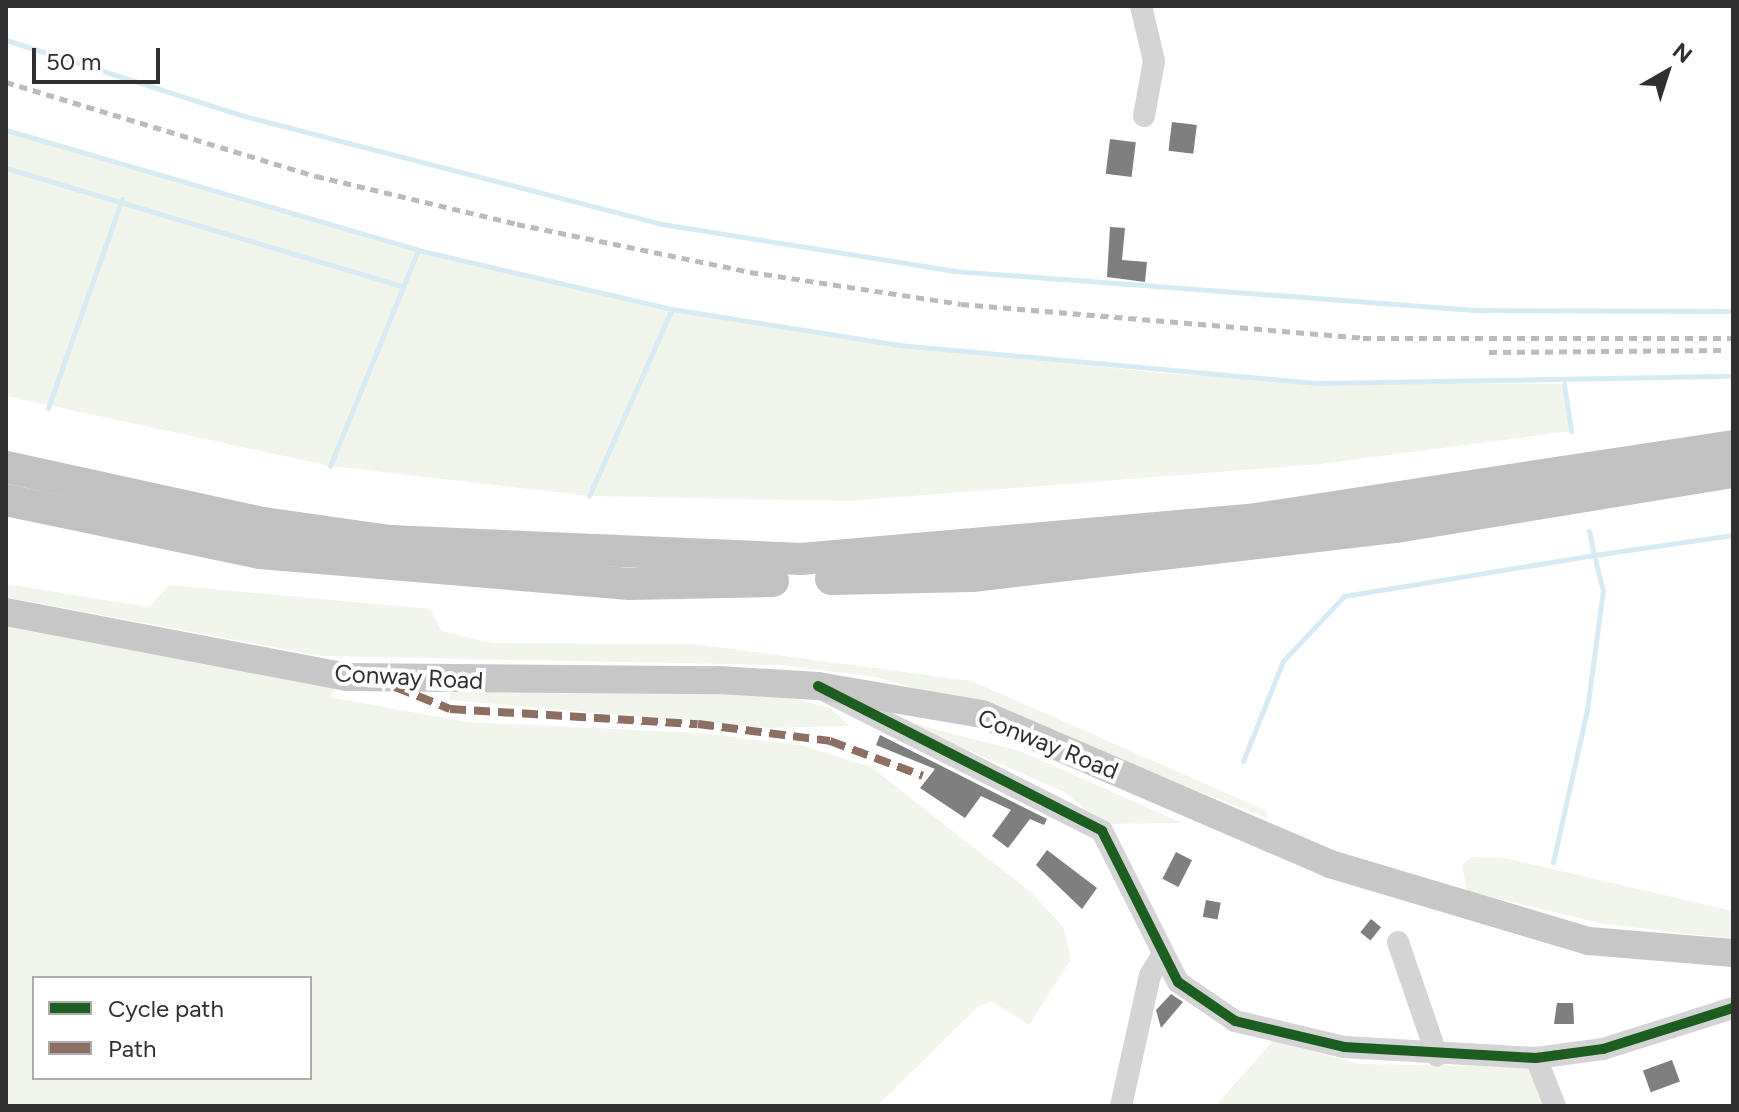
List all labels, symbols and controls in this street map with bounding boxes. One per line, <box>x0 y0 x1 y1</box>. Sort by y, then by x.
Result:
scale bar <box>36 32 164 82</box>
north arrow <box>1627 32 1707 112</box>
text: N <box>1667 37 1698 69</box>
text: 50 m <box>46 47 102 76</box>
street label: Conway Road <box>334 659 484 695</box>
street label: Conway Road <box>974 703 1122 785</box>
legend <box>32 976 312 1080</box>
text: Cycle path <box>108 994 224 1023</box>
text: Path <box>108 1034 156 1063</box>

